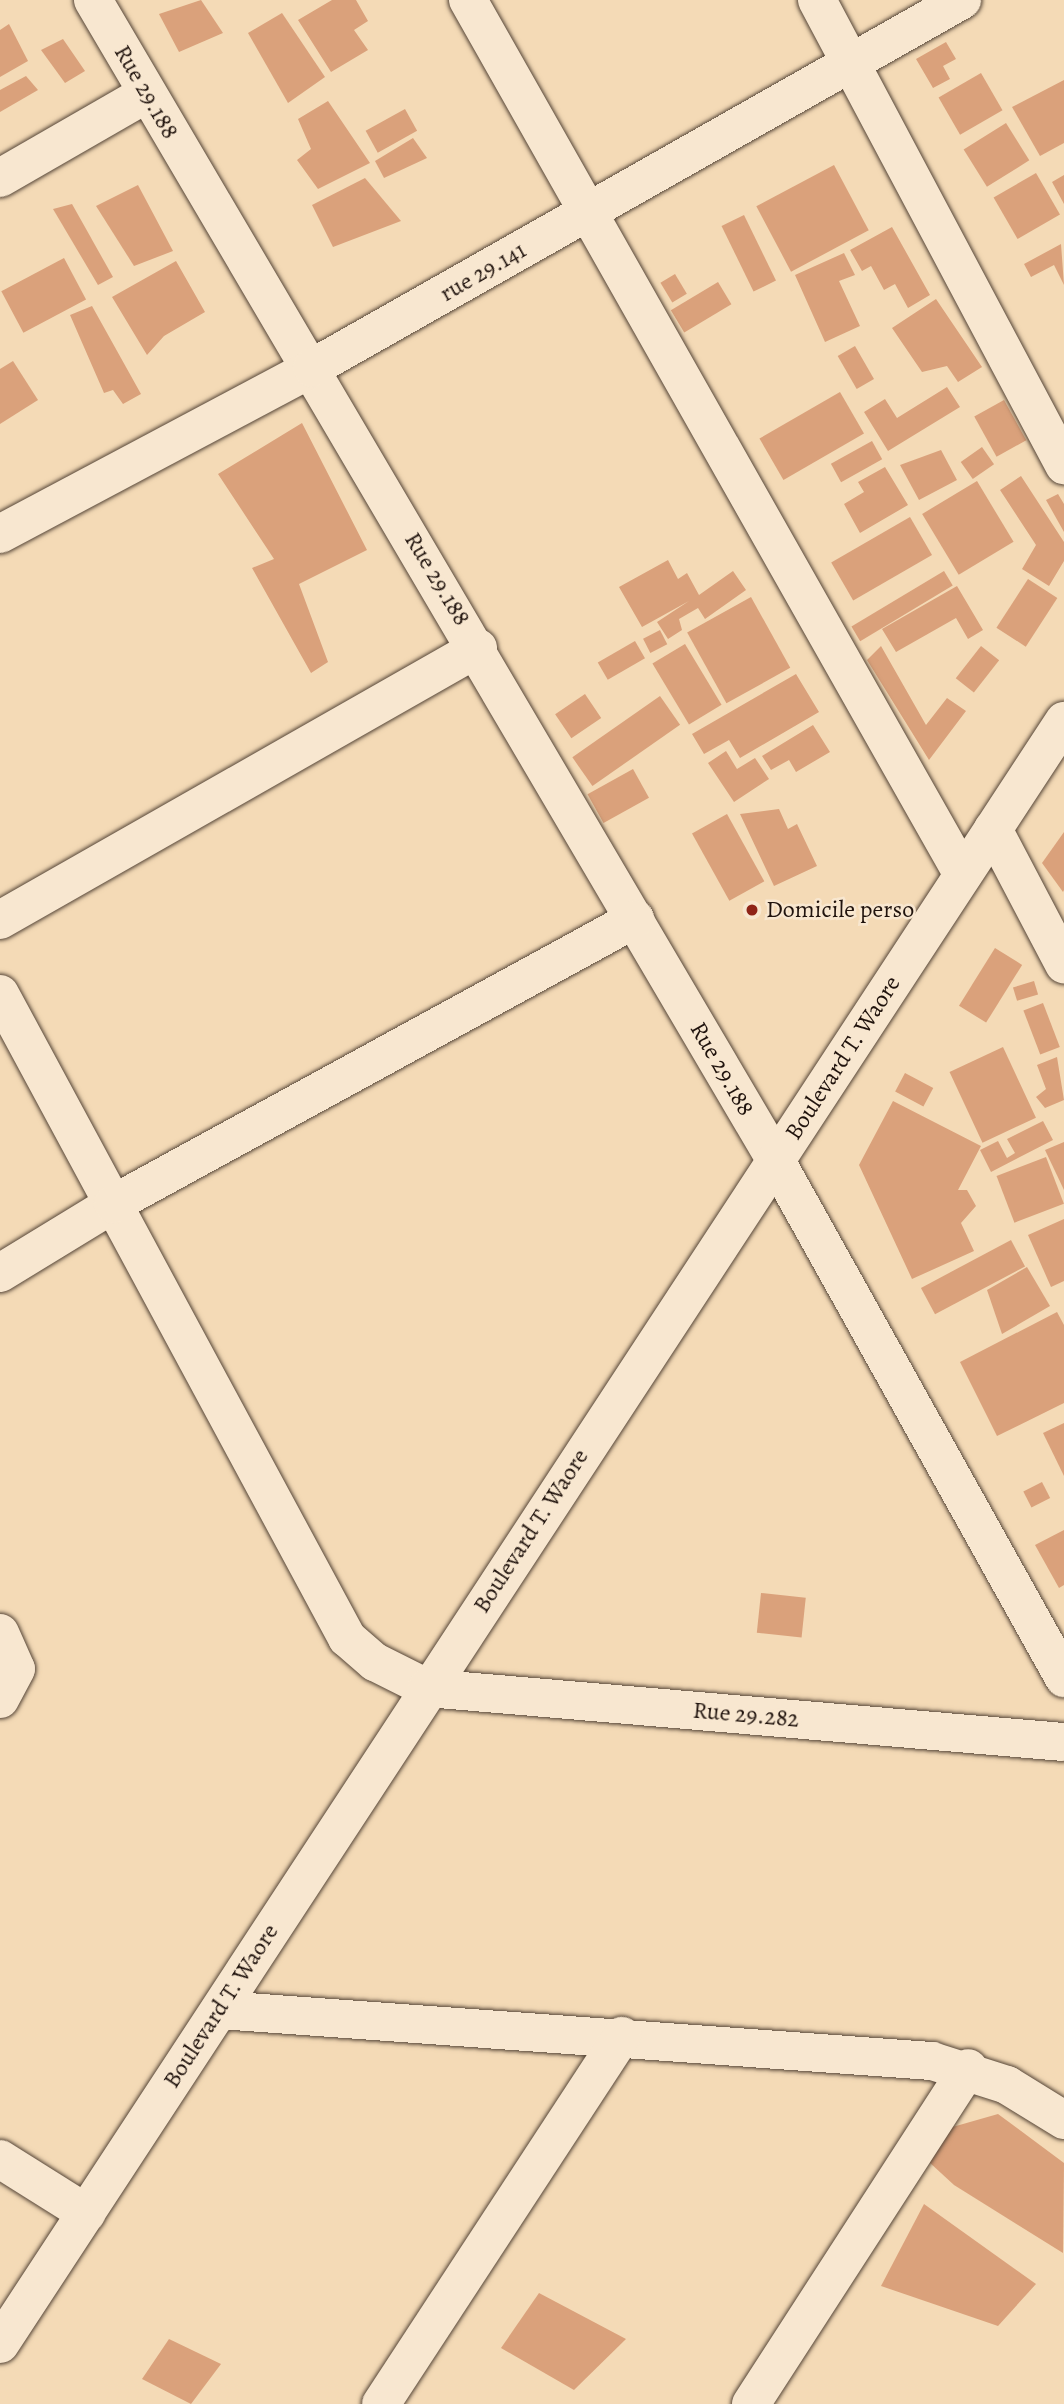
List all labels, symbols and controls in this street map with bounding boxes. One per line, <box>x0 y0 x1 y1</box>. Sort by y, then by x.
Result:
street label: Rue 29.188 <box>108 40 184 144</box>
street label: rue 29.141 <box>435 236 531 308</box>
street label: Rue 29.188 <box>398 527 476 631</box>
place label: Domicile perso <box>766 896 914 924</box>
marker: Domicile perso <box>744 902 760 918</box>
street label: Boulevard T. Waore <box>779 970 907 1146</box>
street label: Rue 29.188 <box>684 1017 760 1121</box>
street label: Boulevard T. Waore <box>467 1443 595 1619</box>
street label: Rue 29.282 <box>692 1696 800 1734</box>
street label: Boulevard T. Waore <box>157 1918 285 2094</box>

